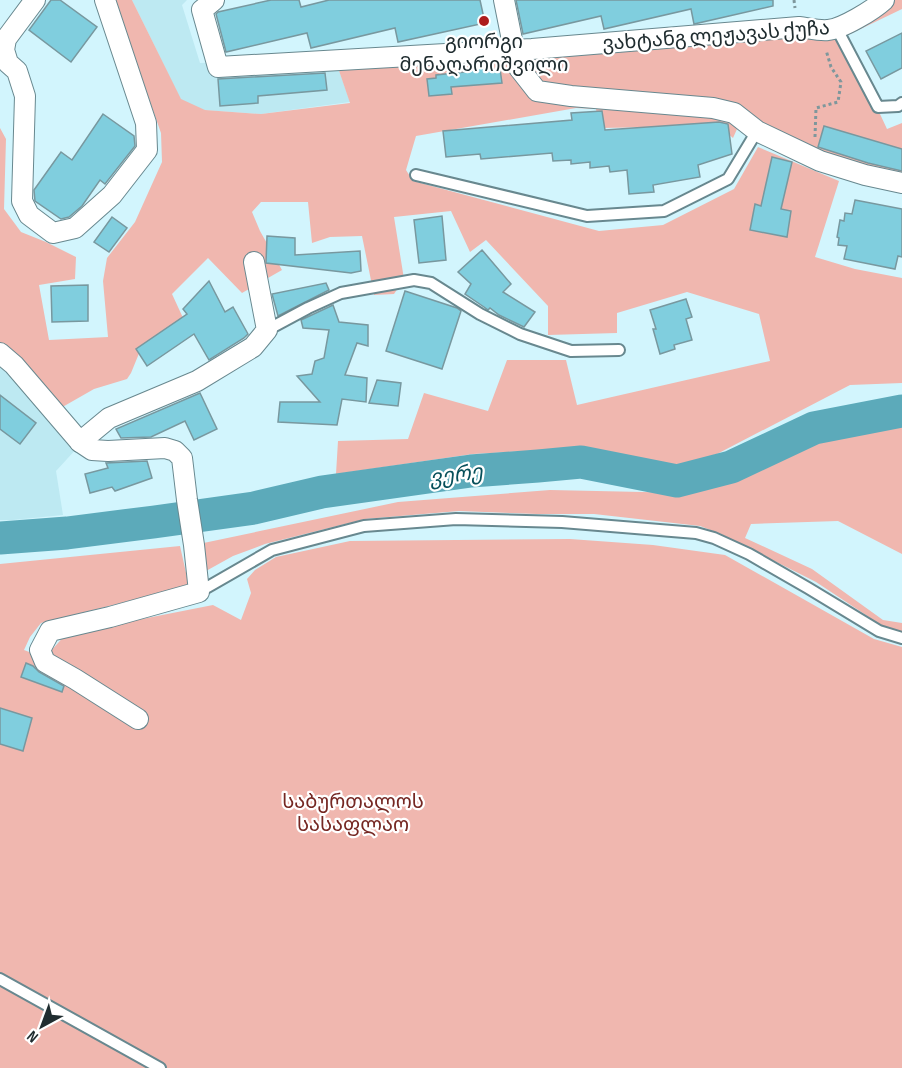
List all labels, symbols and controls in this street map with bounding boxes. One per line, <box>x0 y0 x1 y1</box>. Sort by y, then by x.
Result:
marker: გიორგი მენაღარიშვილი <box>477 14 491 28</box>
street label: ვახტანგ ლეჟავას ქუჩა <box>601 16 831 56</box>
place label: გიორგი მენაღარიშვილი <box>400 30 568 77</box>
water label: ვერე <box>428 459 485 491</box>
park label: საბურთალოს სასაფლაო <box>282 790 424 837</box>
north arrow <box>12 996 72 1056</box>
text: N <box>24 1026 43 1046</box>

